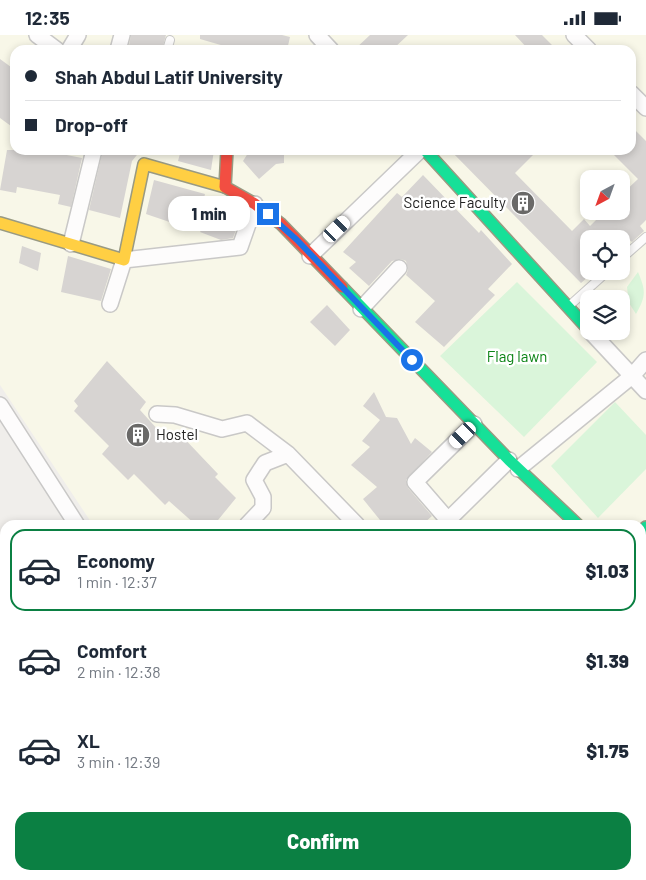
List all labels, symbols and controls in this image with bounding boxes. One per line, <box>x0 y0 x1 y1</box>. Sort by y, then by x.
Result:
text: 12:35 <box>25 6 70 29</box>
text: Shah Abdul Latif University <box>55 65 283 88</box>
text: Drop-off <box>55 113 128 136</box>
north arrow <box>580 170 630 220</box>
map controls <box>580 170 630 340</box>
building icon: Science Faculty <box>510 190 536 216</box>
place label: Science Faculty <box>404 193 506 211</box>
callout: 1 min <box>168 197 250 231</box>
route end <box>257 203 279 225</box>
text: 1 min <box>191 204 227 223</box>
car <box>320 213 353 245</box>
button: locate <box>580 230 630 280</box>
button: layers <box>580 290 630 340</box>
park label: Flag lawn <box>487 347 547 365</box>
route start <box>401 349 423 371</box>
car <box>446 419 479 451</box>
building icon: Hostel <box>125 422 151 448</box>
place label: Hostel <box>156 425 198 443</box>
icon: car <box>17 548 62 593</box>
text: Economy <box>77 549 155 572</box>
text: $1.03 <box>585 559 629 582</box>
text: 1 min · 12:37 <box>77 572 157 591</box>
icon: car <box>17 638 62 683</box>
text: Comfort <box>77 639 147 662</box>
text: $1.39 <box>586 649 629 672</box>
text: 2 min · 12:38 <box>77 662 161 681</box>
icon: car <box>17 728 62 773</box>
text: XL <box>77 729 100 752</box>
text: $1.75 <box>586 739 629 762</box>
text: 3 min · 12:39 <box>77 752 160 771</box>
button: Confirm <box>15 812 631 870</box>

